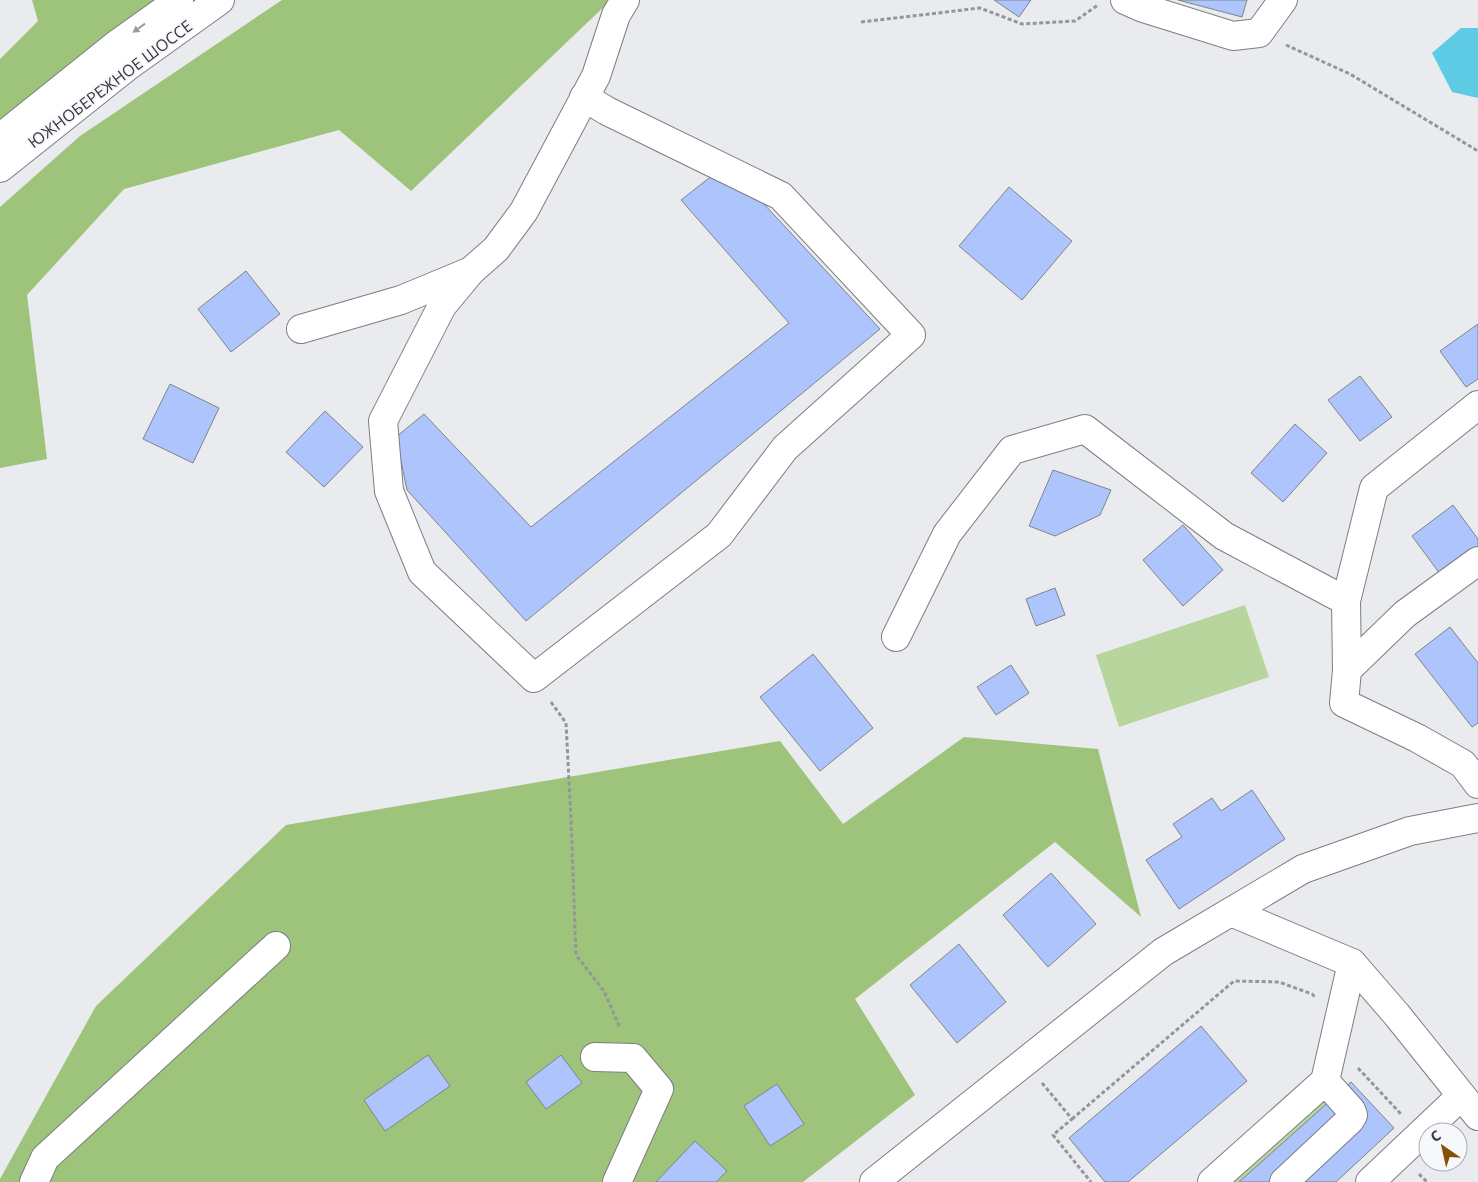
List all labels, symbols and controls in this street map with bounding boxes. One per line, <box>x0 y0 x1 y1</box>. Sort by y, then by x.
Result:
street label: ЮЖНОБЕРЕЖНОЕ ШОССЕ <box>23 15 197 153</box>
one-way arrow <box>133 23 146 33</box>
north arrow <box>1418 1122 1468 1172</box>
text: С <box>1426 1125 1445 1146</box>

